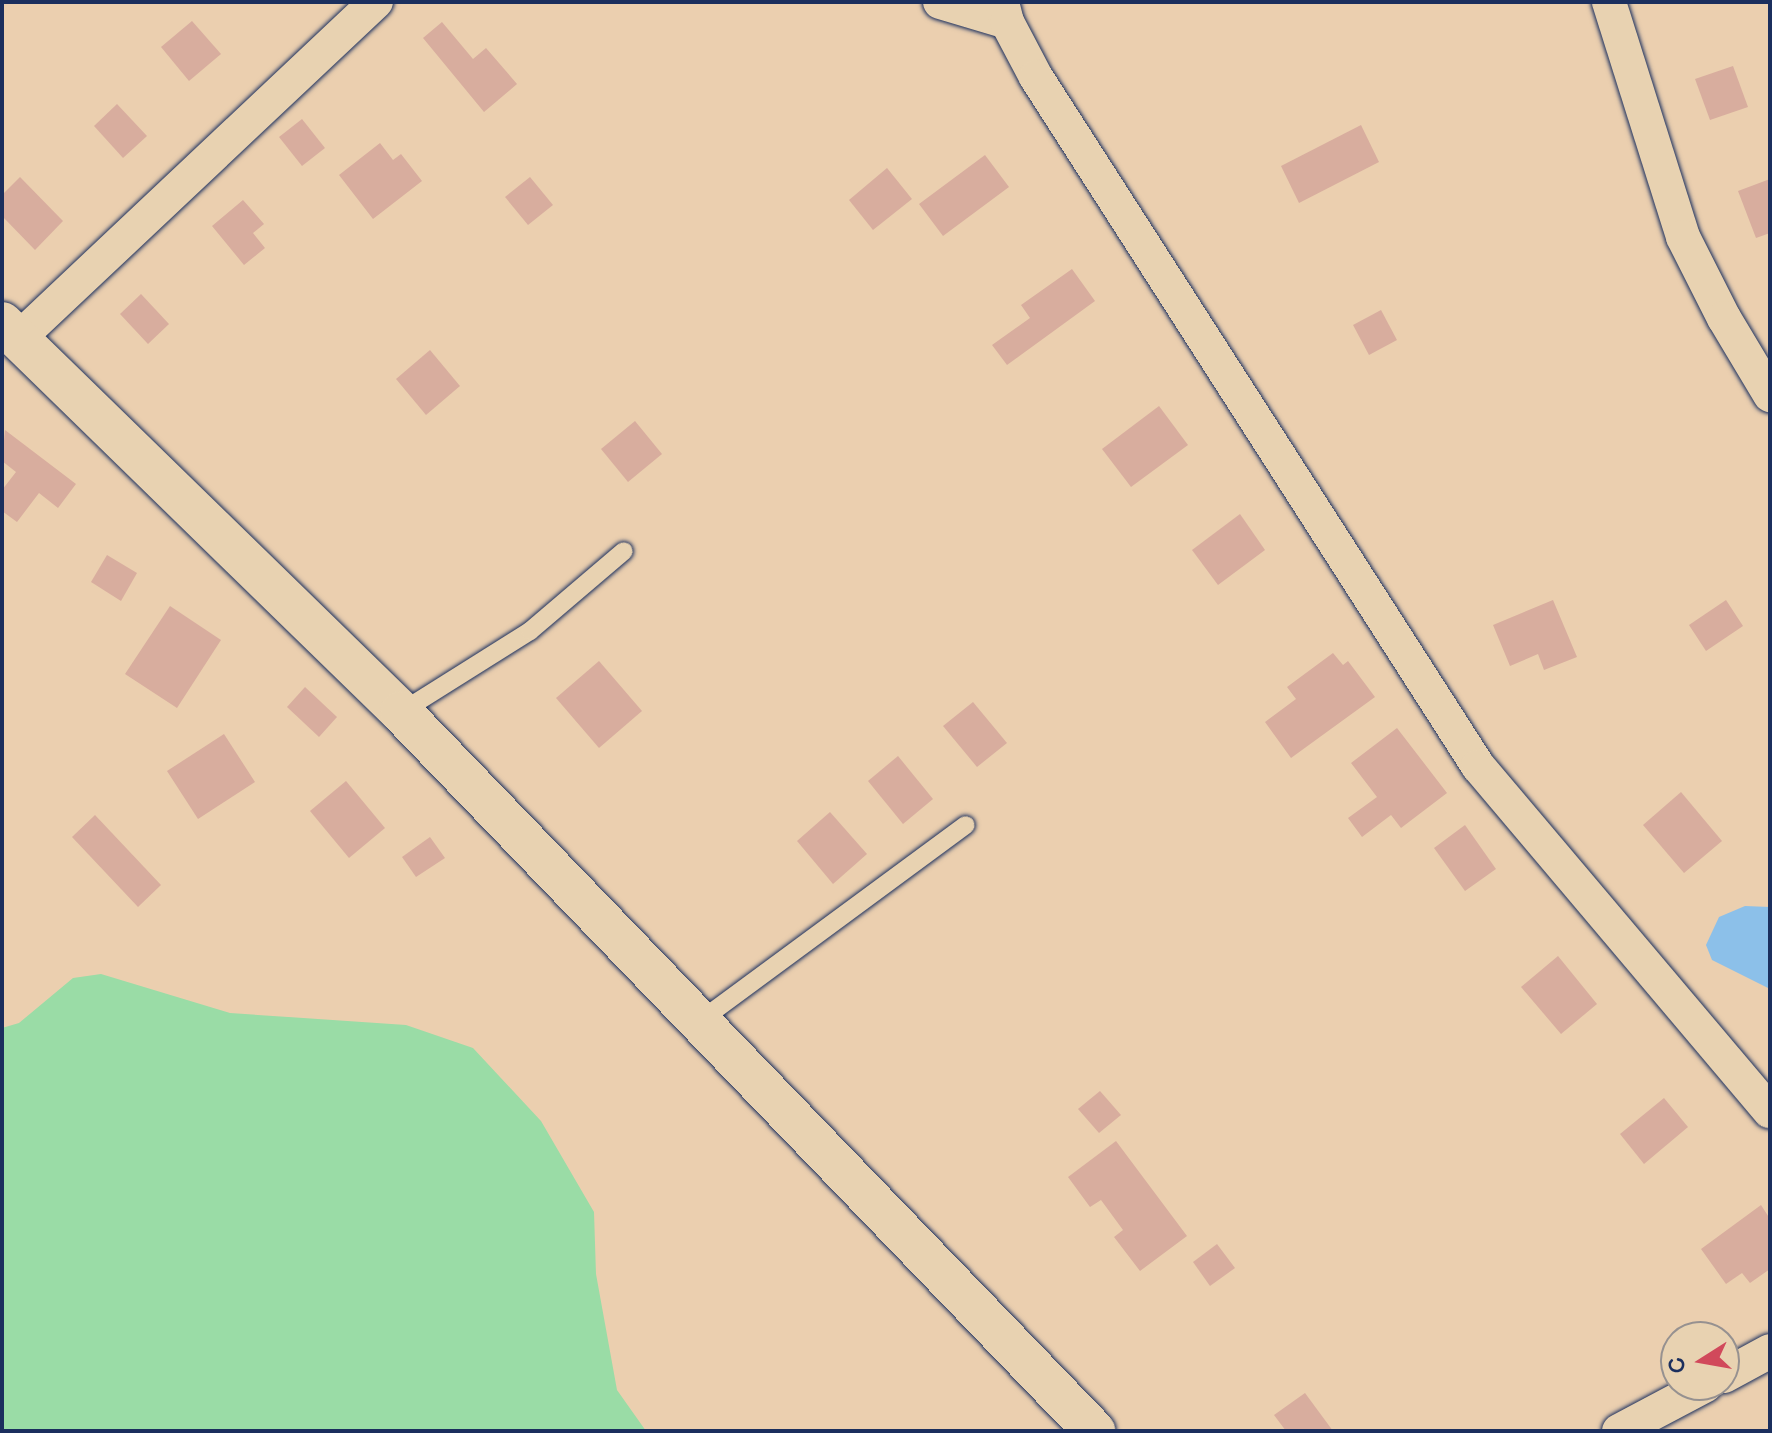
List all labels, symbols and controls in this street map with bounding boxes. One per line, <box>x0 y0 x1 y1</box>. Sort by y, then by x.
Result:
north arrow <box>1660 1321 1740 1401</box>
text: С <box>1663 1355 1693 1375</box>

